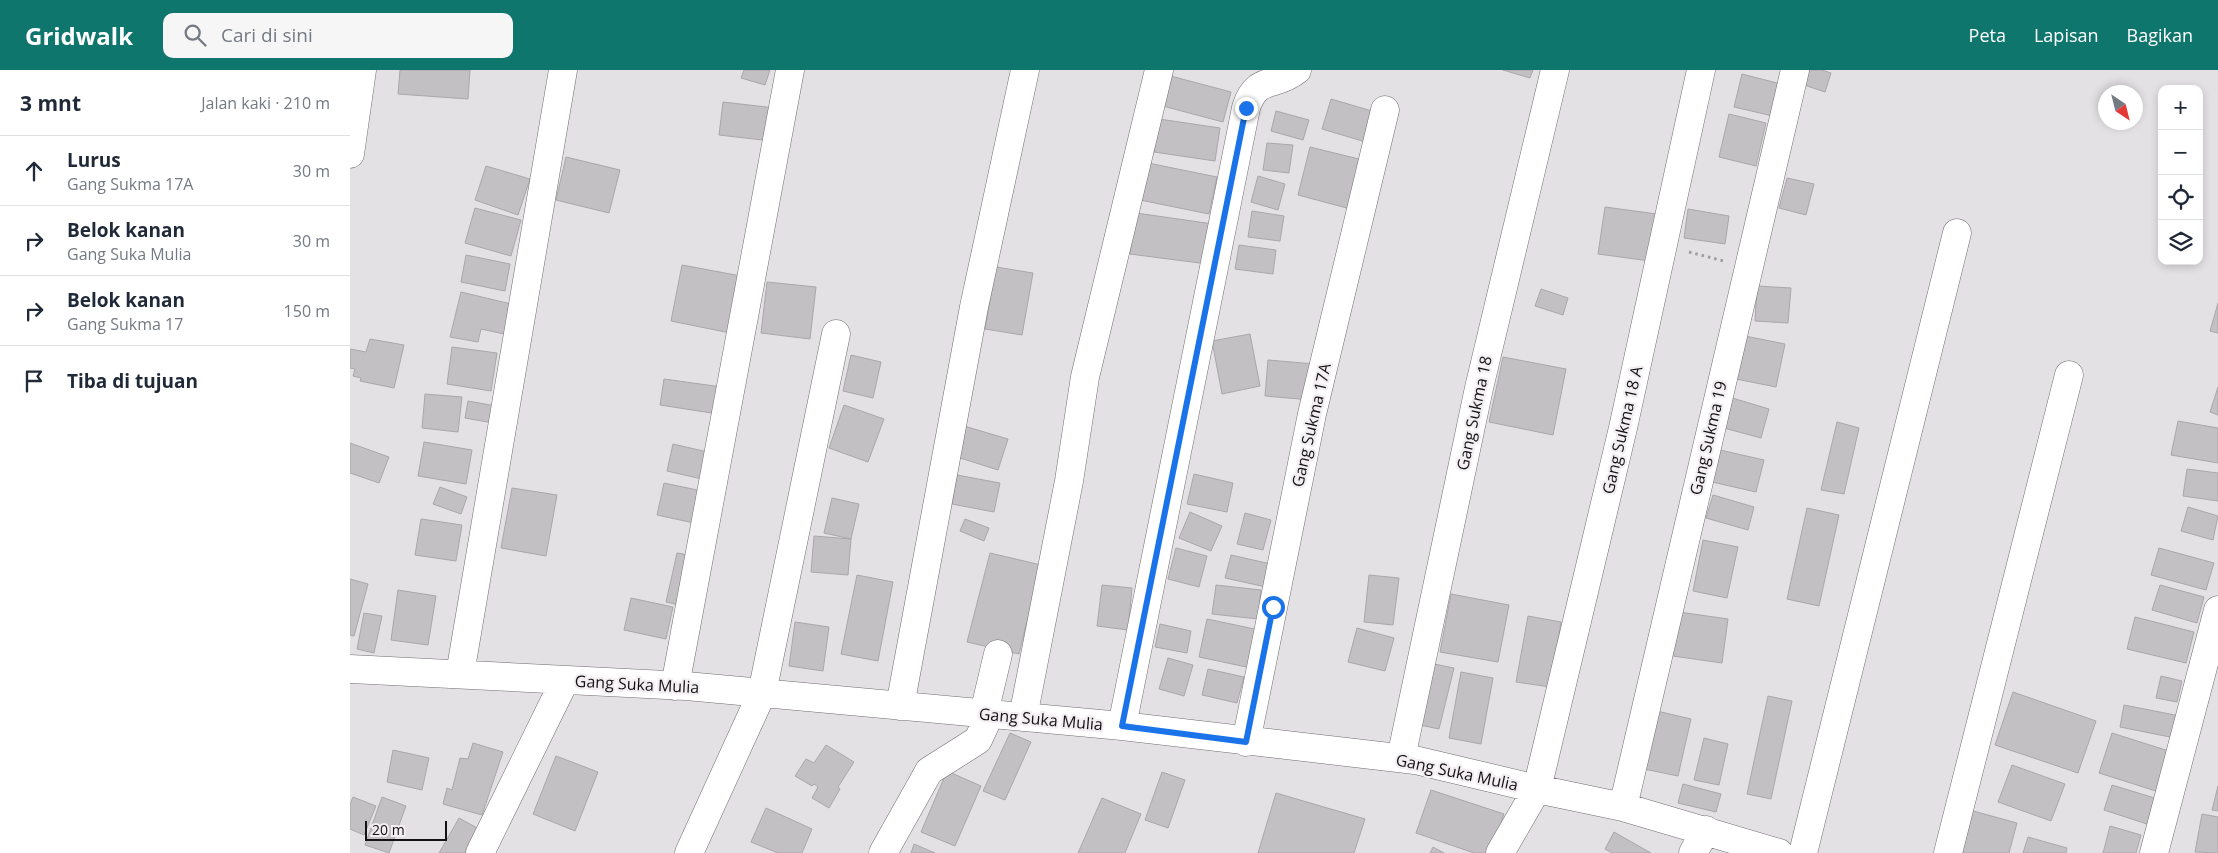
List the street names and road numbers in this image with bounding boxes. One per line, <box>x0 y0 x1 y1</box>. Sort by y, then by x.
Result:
street label: Gang Sukma 18 <box>1451 354 1497 472</box>
street label: Gang Sukma 17A <box>1286 360 1336 489</box>
street label: Gang Sukma 18 A <box>1597 363 1648 496</box>
street label: Gang Sukma 19 <box>1684 379 1732 497</box>
street label: Gang Suka Mulia <box>574 670 700 698</box>
street label: Gang Suka Mulia <box>978 703 1104 735</box>
street label: Gang Suka Mulia <box>1394 748 1520 796</box>

